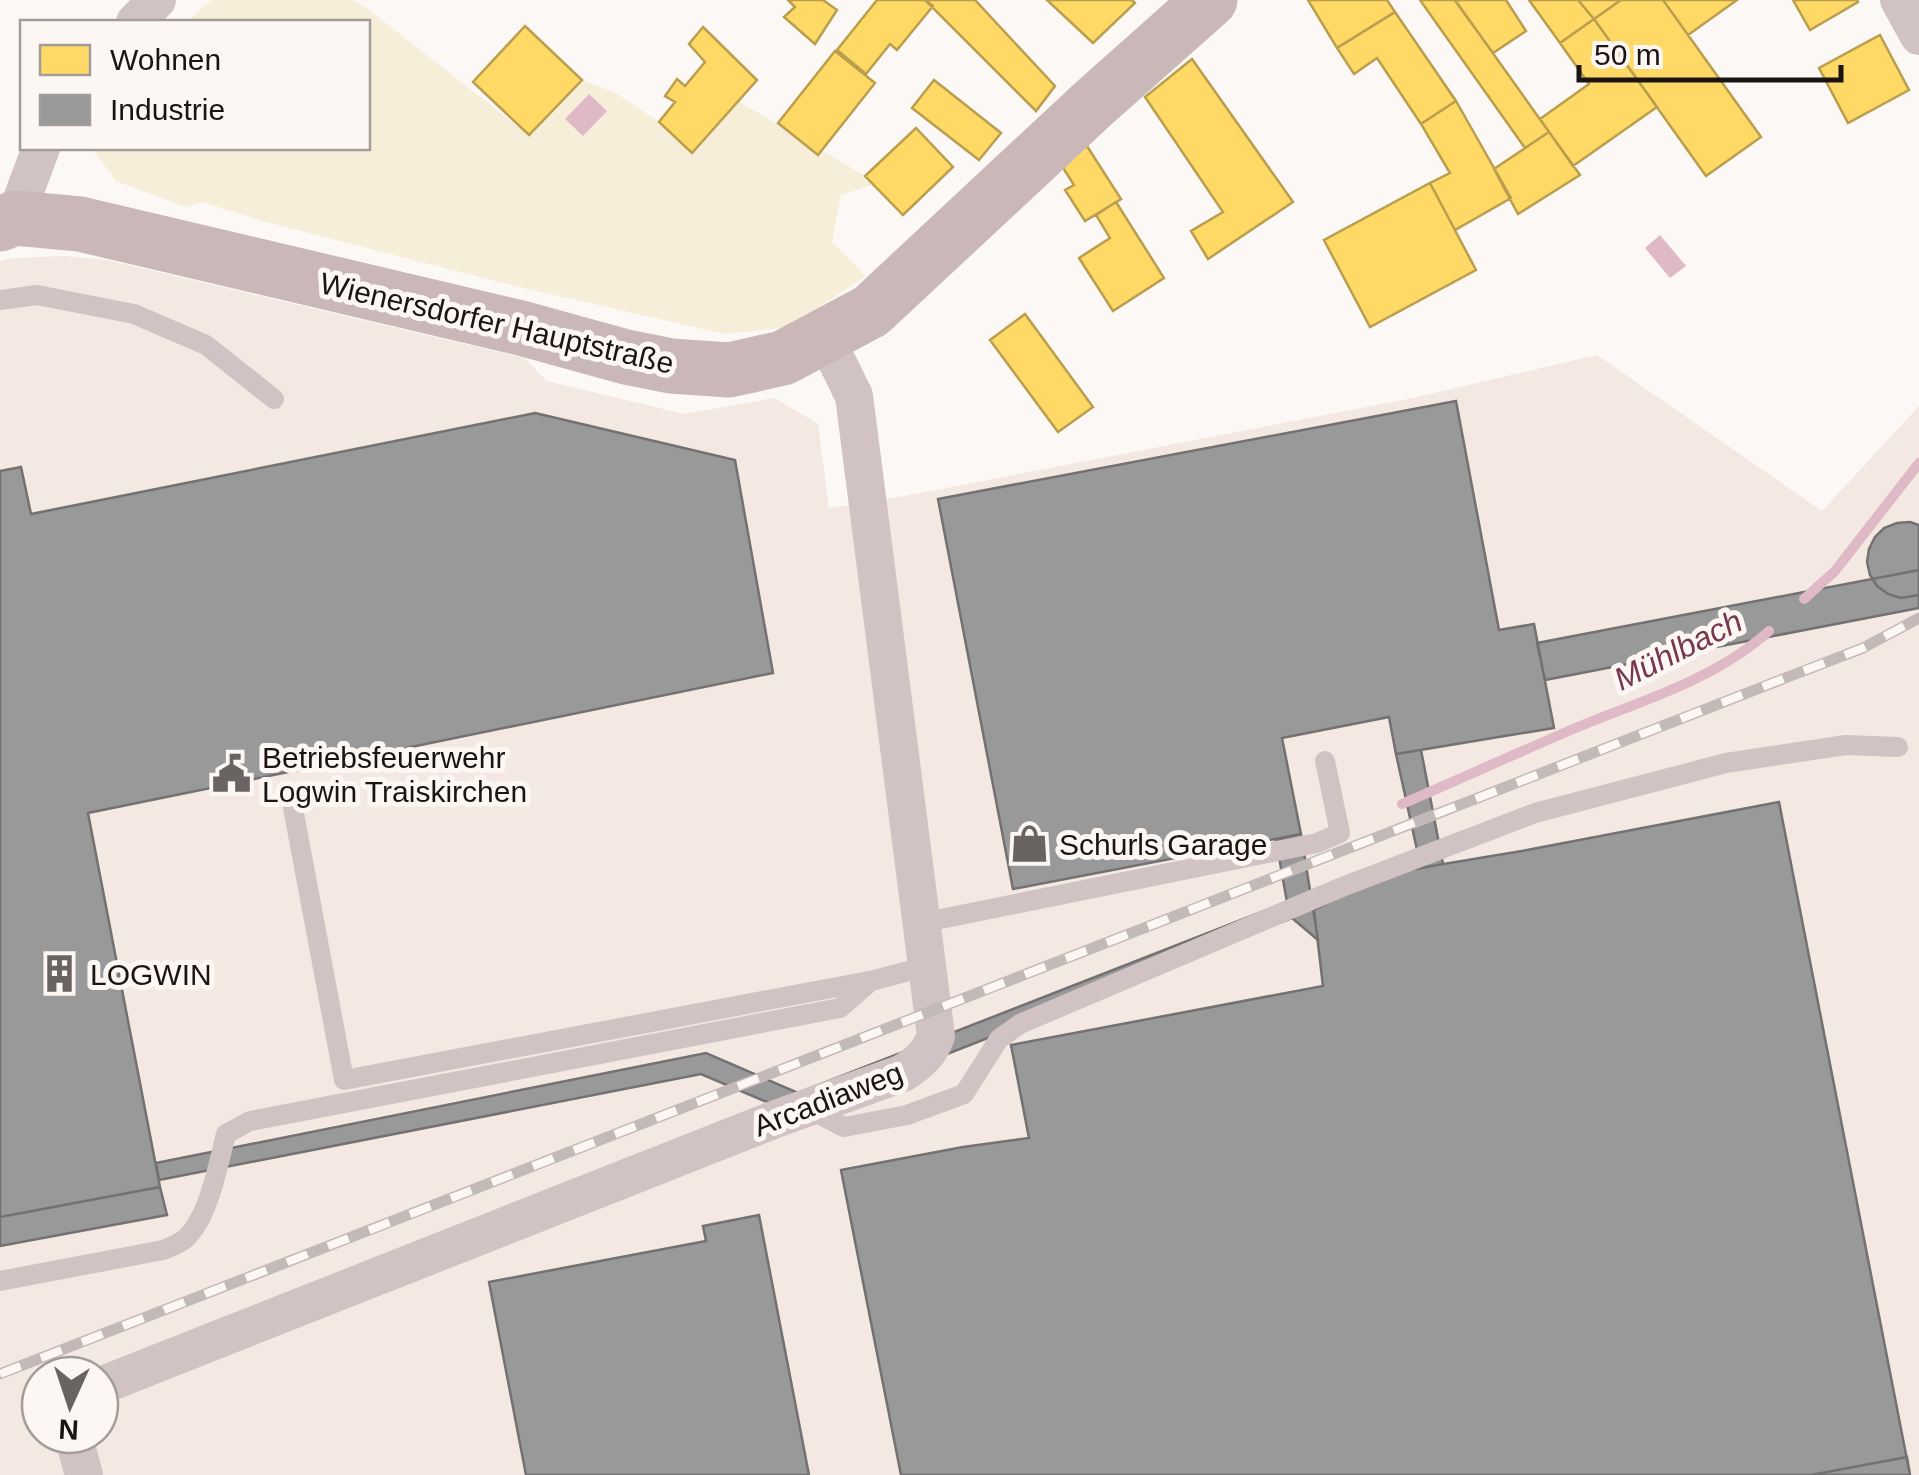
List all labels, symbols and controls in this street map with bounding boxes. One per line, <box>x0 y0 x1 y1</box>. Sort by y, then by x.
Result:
legend <box>20 20 370 150</box>
scale bar <box>1579 20 1842 82</box>
text: 50 m <box>1594 38 1661 71</box>
text: Wohnen <box>110 43 221 76</box>
text: Industrie <box>110 93 225 126</box>
street label: Wienersdorfer Hauptstraße <box>317 266 677 380</box>
water label: Mühlbach <box>1608 602 1748 698</box>
place label: Betriebsfeuerwehr Logwin Traiskirchen <box>262 741 527 808</box>
public building icon: Betriebsfeuerwehr Logwin Traiskirchen <box>211 753 253 795</box>
shop icon: Schurls Garage <box>1008 823 1050 865</box>
place label: Schurls Garage <box>1059 828 1267 861</box>
building icon: LOGWIN <box>39 953 81 995</box>
place label: LOGWIN <box>90 958 212 991</box>
street label: Arcadiaweg <box>749 1056 907 1142</box>
north arrow <box>20 1355 120 1455</box>
text: N <box>58 1413 80 1445</box>

